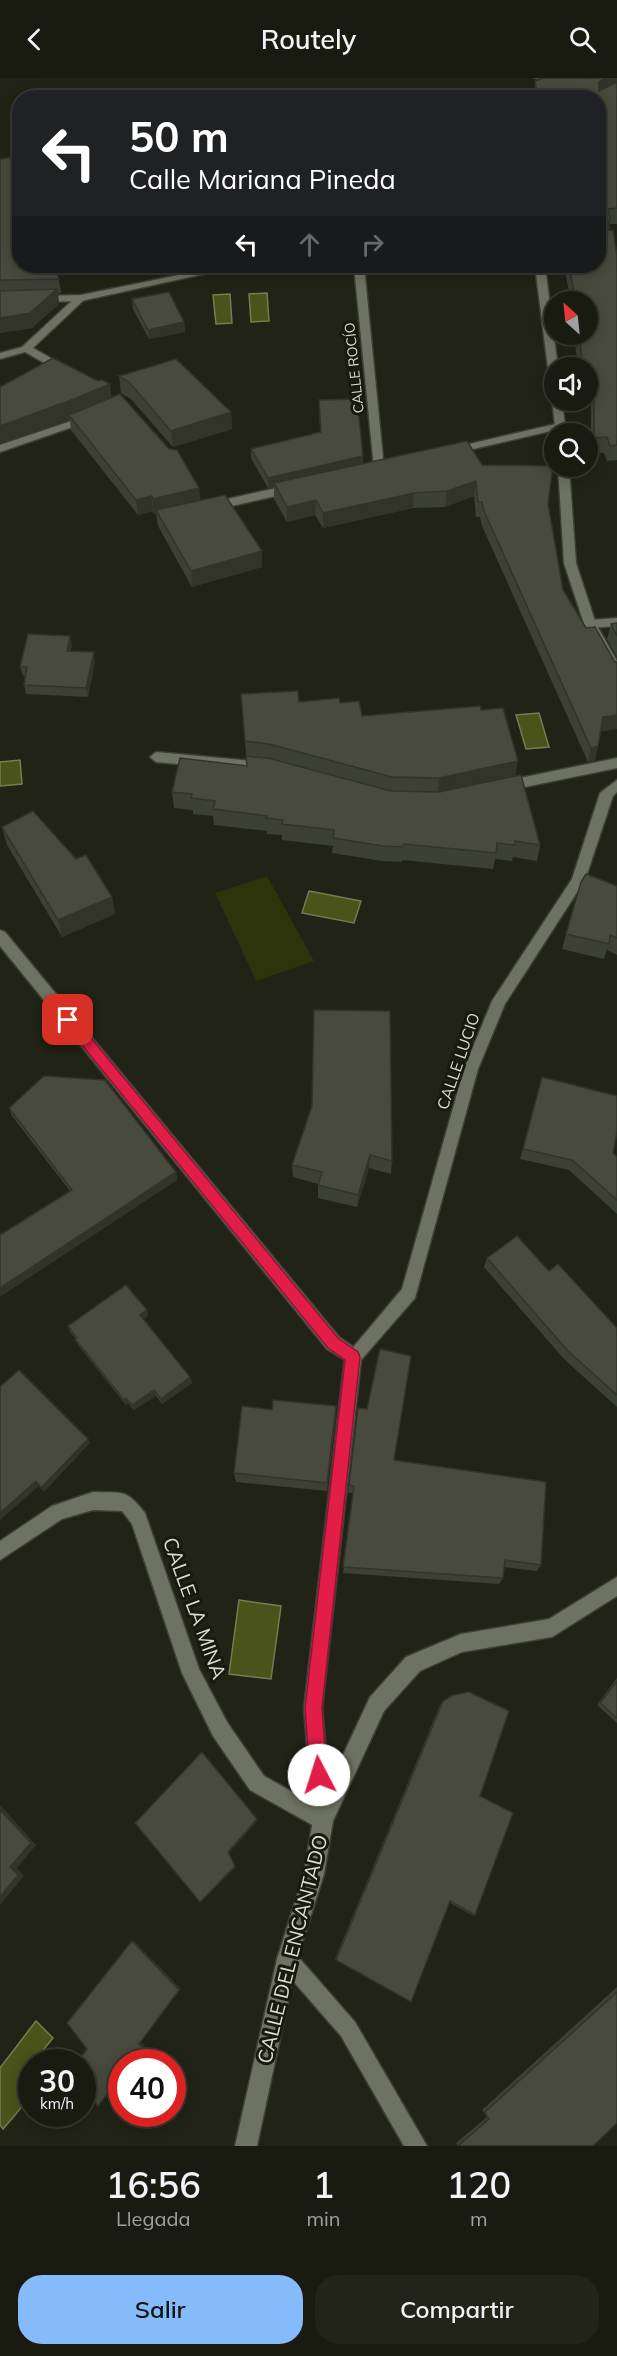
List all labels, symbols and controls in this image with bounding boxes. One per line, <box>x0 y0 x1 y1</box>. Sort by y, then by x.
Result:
text: Routely <box>261 22 356 56</box>
icon: back <box>18 23 51 56</box>
icon: search <box>566 23 599 56</box>
text: 50 m <box>129 110 229 163</box>
icon: left <box>30 114 108 192</box>
text: Calle Mariana Pineda <box>129 162 396 196</box>
icon: left <box>230 228 263 261</box>
icon: ahead <box>293 228 326 261</box>
icon: right <box>356 228 389 261</box>
north arrow <box>544 291 598 345</box>
map controls <box>544 291 598 477</box>
street label: CALLE ROCÍO <box>340 322 368 414</box>
button: sound <box>544 357 598 411</box>
button: search <box>544 423 598 477</box>
pin <box>42 994 93 1045</box>
icon: arrive <box>51 1003 84 1036</box>
street label: CALLE LUCIO <box>432 1010 484 1112</box>
street label: CALLE LA MINA <box>158 1534 232 1683</box>
position arrow <box>287 1743 351 1807</box>
street label: CALLE DEL ENCANTADO <box>251 1832 333 2066</box>
speed limit sign: 40 <box>108 2049 186 2127</box>
text: 30 <box>39 2062 75 2100</box>
text: km/h <box>40 2094 74 2113</box>
text: 16:56 <box>106 2162 201 2207</box>
text: 1 <box>313 2162 334 2207</box>
text: 120 <box>446 2162 511 2207</box>
text: Llegada <box>116 2206 191 2231</box>
text: min <box>307 2206 341 2231</box>
text: m <box>470 2206 488 2231</box>
button: Salir <box>18 2275 303 2344</box>
button: Compartir <box>315 2275 599 2344</box>

